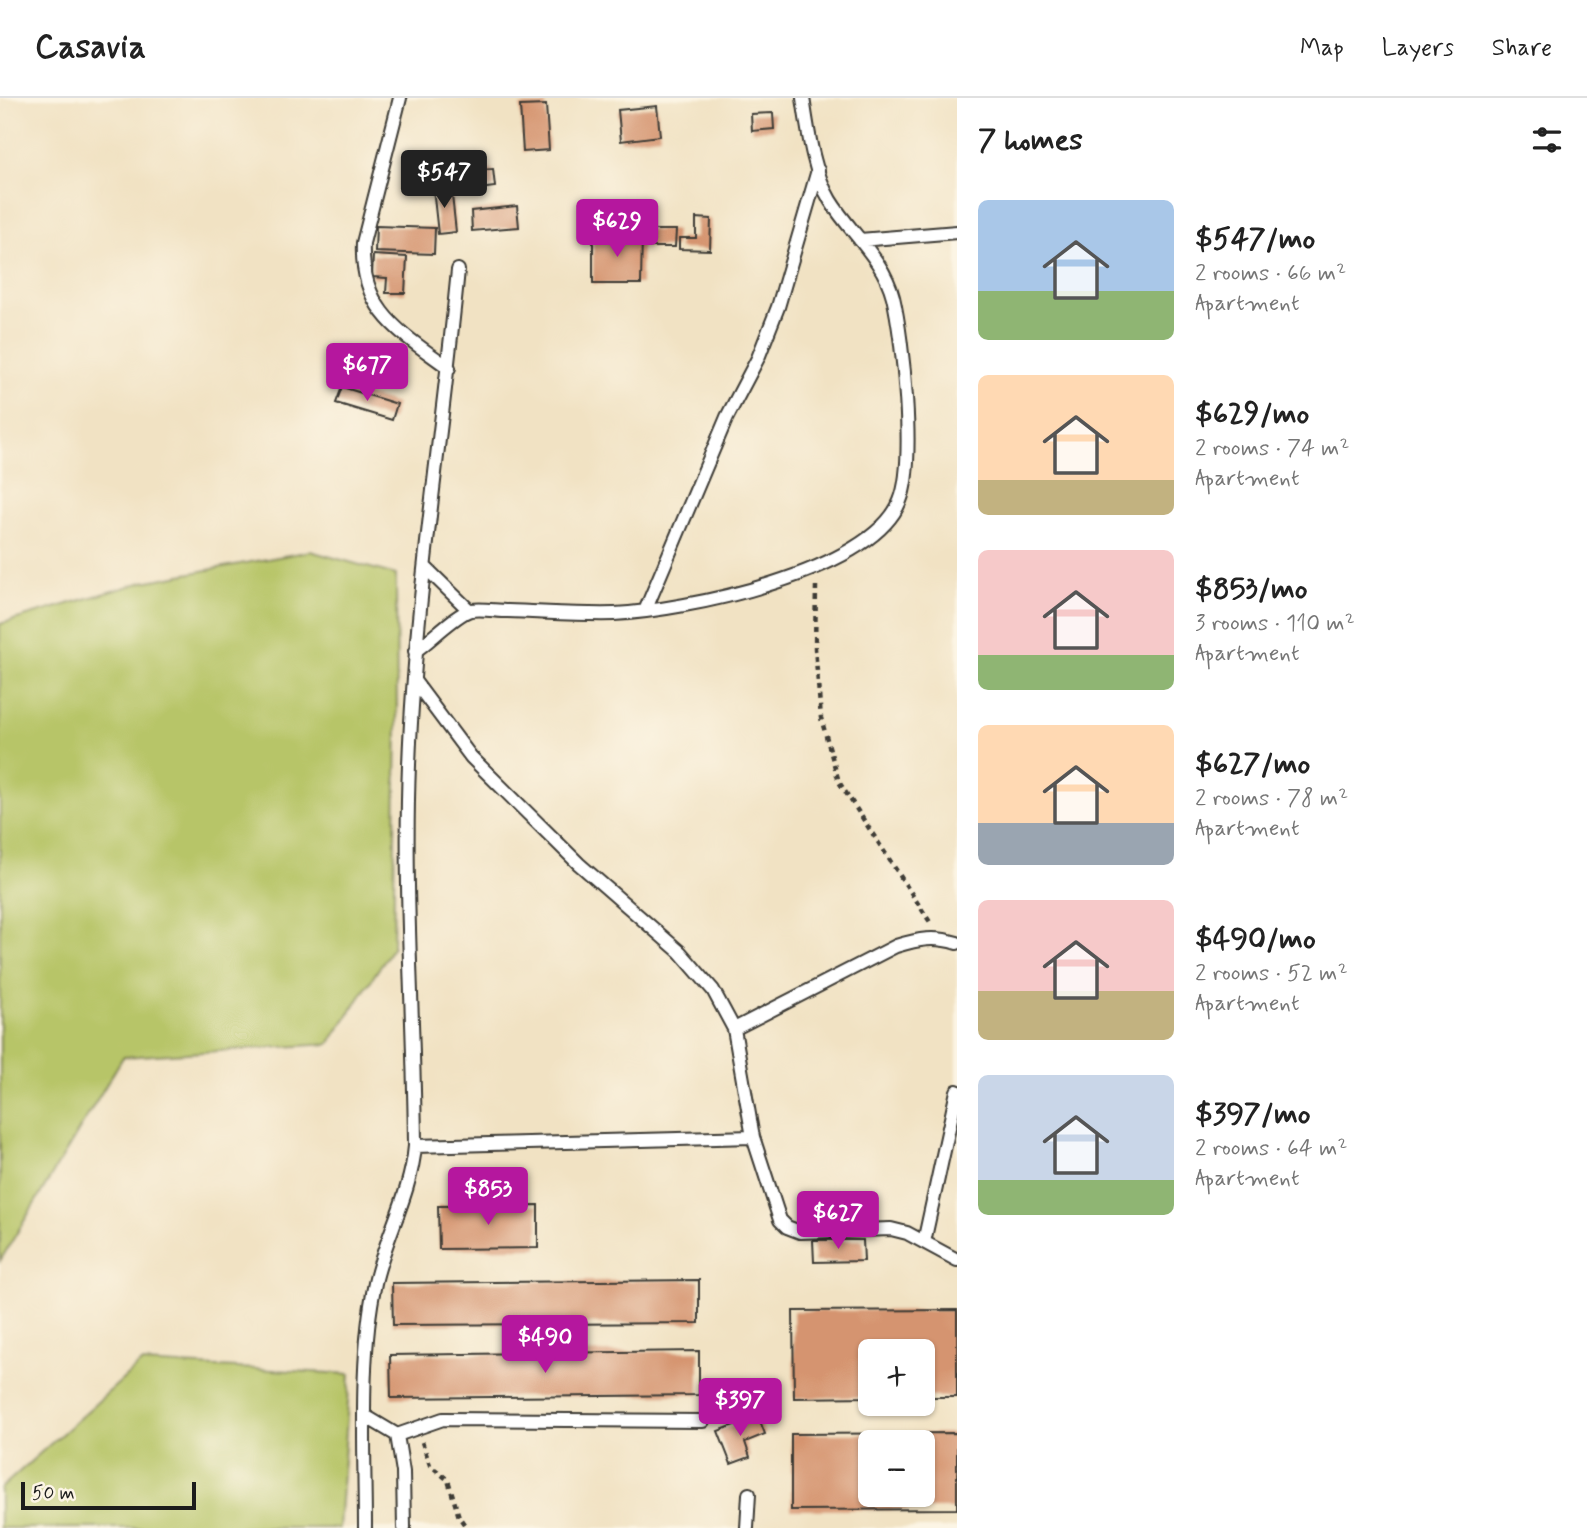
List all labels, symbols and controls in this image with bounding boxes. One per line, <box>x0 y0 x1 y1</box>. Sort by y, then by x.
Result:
text: Casavia <box>35 26 146 70</box>
text: Map <box>1300 33 1344 64</box>
text: Layers <box>1382 33 1454 64</box>
text: Share <box>1492 33 1552 64</box>
text: 7 homes <box>978 121 1083 160</box>
icon: filters <box>1528 121 1566 159</box>
pin: $547 <box>403 150 485 210</box>
text: $547 <box>417 158 471 188</box>
pin: $629 <box>576 200 658 259</box>
text: $629 <box>592 207 642 237</box>
text: $547/mo <box>1195 220 1315 259</box>
icon: home <box>1034 228 1118 312</box>
text: 2 rooms · 66 m² <box>1195 259 1346 289</box>
text: Apartment <box>1195 289 1300 319</box>
pin: $677 <box>326 344 408 403</box>
text: $677 <box>342 351 392 381</box>
text: $629/mo <box>1195 395 1309 434</box>
icon: home <box>1034 403 1118 487</box>
text: 2 rooms · 74 m² <box>1195 434 1350 464</box>
text: Apartment <box>1195 464 1300 494</box>
text: $853/mo <box>1195 570 1308 609</box>
icon: home <box>1034 578 1118 662</box>
text: 3 rooms · 110 m² <box>1195 609 1355 639</box>
text: Apartment <box>1195 639 1300 669</box>
text: $627/mo <box>1195 745 1310 784</box>
icon: home <box>1034 753 1118 837</box>
text: 2 rooms · 78 m² <box>1195 784 1348 814</box>
text: Apartment <box>1195 814 1300 844</box>
text: $490/mo <box>1195 920 1316 959</box>
icon: home <box>1034 928 1118 1012</box>
text: 2 rooms · 52 m² <box>1195 959 1348 989</box>
text: Apartment <box>1195 989 1300 1019</box>
text: $397/mo <box>1195 1095 1311 1134</box>
icon: home <box>1034 1103 1118 1187</box>
text: 2 rooms · 64 m² <box>1195 1134 1347 1164</box>
text: Apartment <box>1195 1164 1300 1194</box>
pin: $853 <box>447 1168 529 1227</box>
text: $853 <box>464 1175 512 1205</box>
pin: $627 <box>797 1192 879 1251</box>
text: $627 <box>813 1199 863 1229</box>
pin: $490 <box>504 1316 586 1375</box>
text: $490 <box>518 1323 572 1353</box>
map controls <box>858 1339 935 1507</box>
button: + <box>858 1339 935 1416</box>
pin: $397 <box>699 1378 781 1438</box>
text: $397 <box>715 1386 765 1416</box>
button: − <box>858 1430 935 1507</box>
scale bar <box>21 1479 196 1511</box>
text: 50 m <box>32 1481 75 1506</box>

